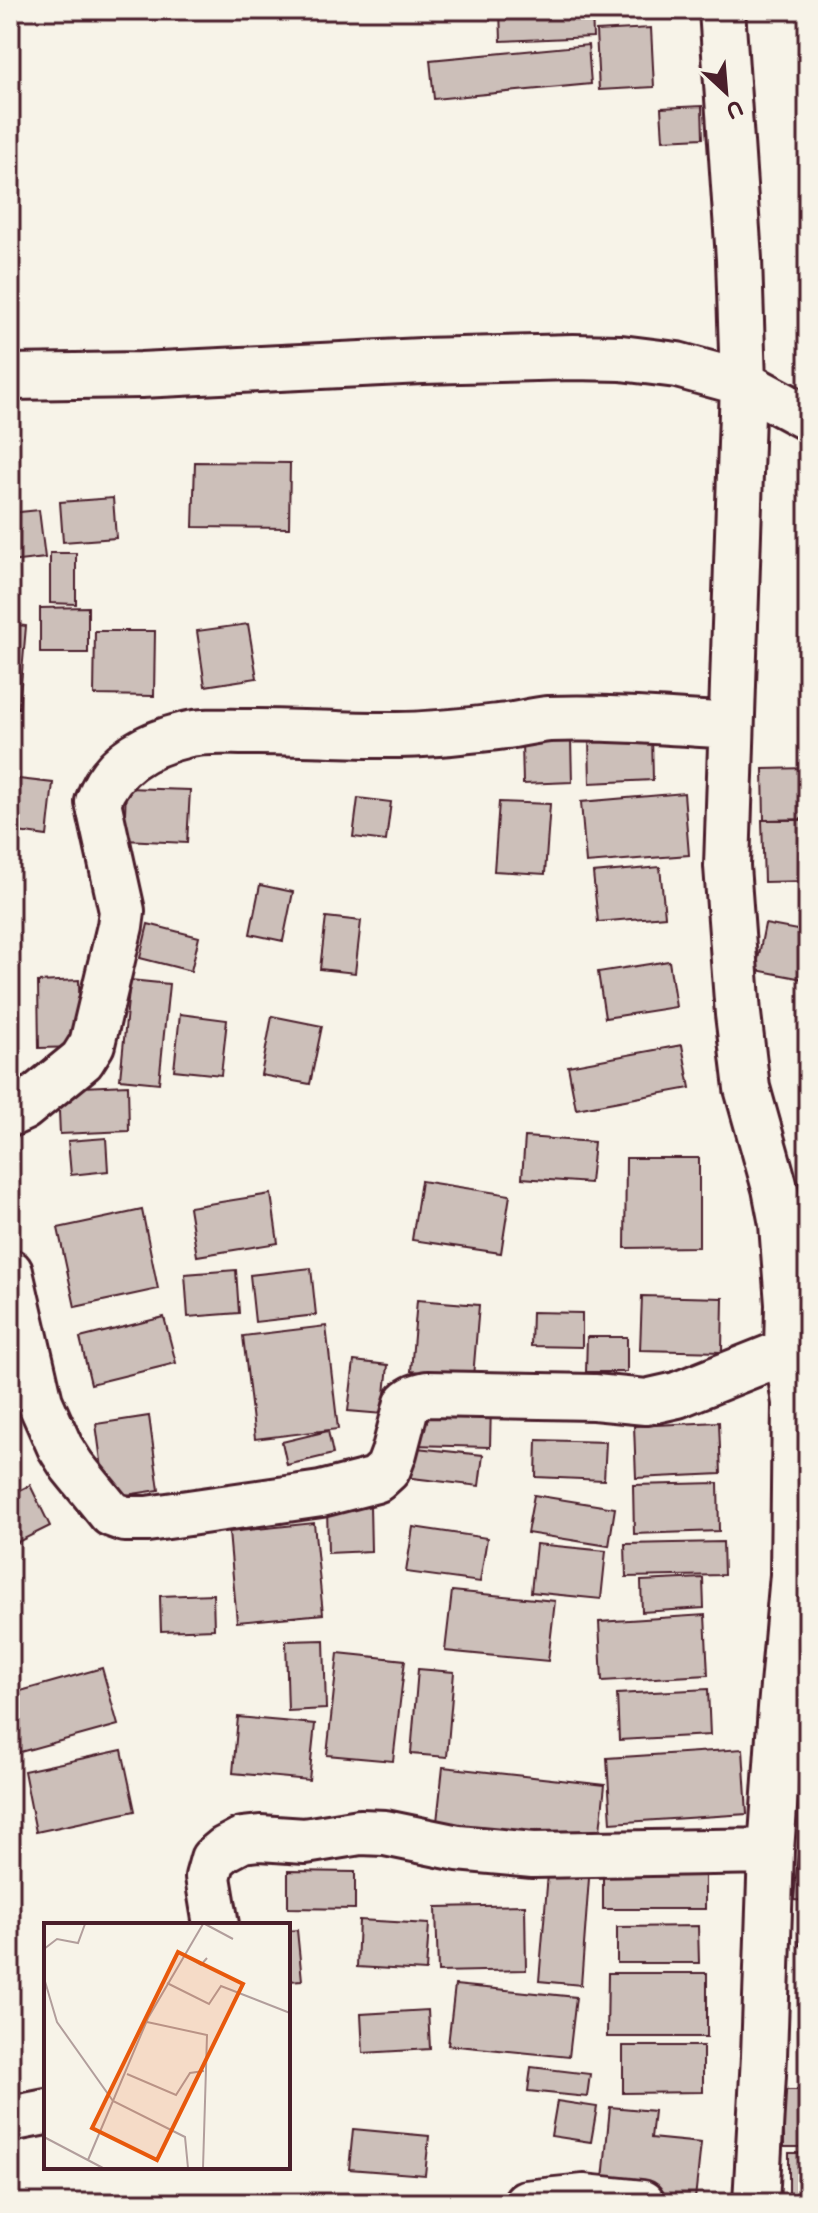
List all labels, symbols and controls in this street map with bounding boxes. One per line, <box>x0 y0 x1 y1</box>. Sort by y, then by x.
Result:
north arrow <box>686 52 766 132</box>
text: U <box>721 93 747 124</box>
inset map <box>44 1923 290 2169</box>

